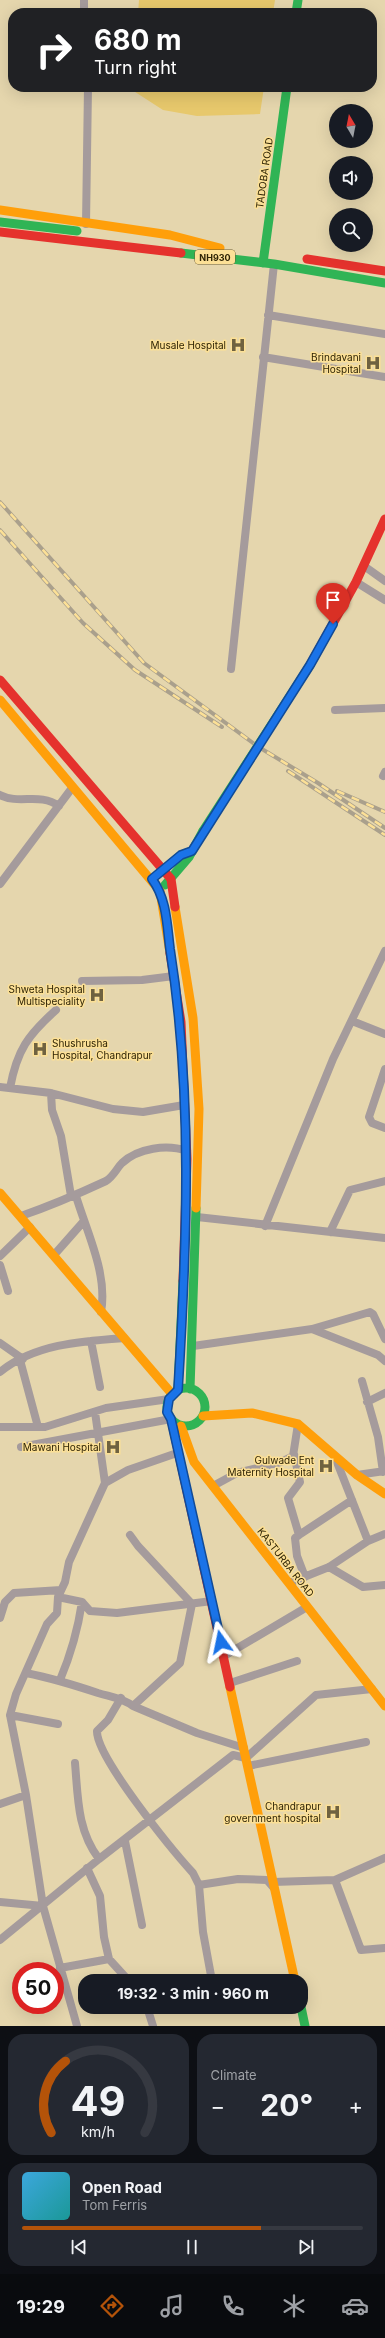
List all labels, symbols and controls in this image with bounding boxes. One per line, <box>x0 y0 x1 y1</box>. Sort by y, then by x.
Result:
text: 680 m <box>94 23 181 57</box>
icon: right <box>28 24 80 76</box>
text: Turn right <box>94 57 177 78</box>
north arrow <box>329 104 373 148</box>
map controls <box>329 104 373 252</box>
street label: TADOBA ROAD <box>253 137 275 209</box>
button: sound <box>329 156 373 200</box>
button: search <box>329 208 373 252</box>
road number: NH930 <box>195 250 235 264</box>
hospital icon: Musale Hospital <box>229 336 247 354</box>
place label: Musale Hospital <box>150 339 226 351</box>
place label: Brindavani Hospital <box>311 351 361 375</box>
hospital icon: Brindavani Hospital <box>364 354 382 372</box>
pin <box>316 583 350 624</box>
icon: arrive <box>322 589 344 611</box>
place label: Shweta Hospital Multispeciality <box>8 983 85 1007</box>
hospital icon: Shweta Hospital Multispeciality <box>88 986 106 1004</box>
place label: Shushrusha Hospital, Chandrapur <box>52 1037 153 1061</box>
hospital icon: Shushrusha Hospital, Chandrapur <box>31 1040 49 1058</box>
hospital icon: Mawani Hospital <box>104 1438 122 1456</box>
place label: Mawani Hospital <box>23 1441 101 1453</box>
place label: Gulwade Ent Maternity Hospital <box>228 1454 315 1478</box>
hospital icon: Gulwade Ent Maternity Hospital <box>317 1457 335 1475</box>
street label: KASTURBA ROAD <box>255 1525 317 1599</box>
position arrow <box>200 1621 242 1663</box>
place label: Chandrapur government hospital <box>224 1800 321 1824</box>
hospital icon: Chandrapur government hospital <box>324 1803 342 1821</box>
speed limit sign: 50 <box>12 1962 64 2014</box>
text: 19:32 · 3 min · 960 m <box>117 1984 269 2003</box>
text: Climate <box>211 2067 257 2083</box>
text: 49 <box>71 2075 126 2125</box>
text: 20° <box>260 2087 313 2123</box>
text: − <box>211 2093 225 2119</box>
text: + <box>348 2093 363 2119</box>
text: km/h <box>81 2122 115 2139</box>
text: Open Road <box>82 2178 162 2197</box>
text: Tom Ferris <box>82 2197 147 2213</box>
icon: previous <box>68 2236 90 2258</box>
icon: pause <box>181 2236 203 2258</box>
icon: next <box>295 2236 317 2258</box>
icon: directions <box>98 2292 126 2320</box>
icon: music <box>158 2292 186 2320</box>
icon: phone <box>219 2292 247 2320</box>
icon: climate <box>280 2292 308 2320</box>
icon: car <box>341 2292 369 2320</box>
text: 19:29 <box>16 2296 65 2317</box>

